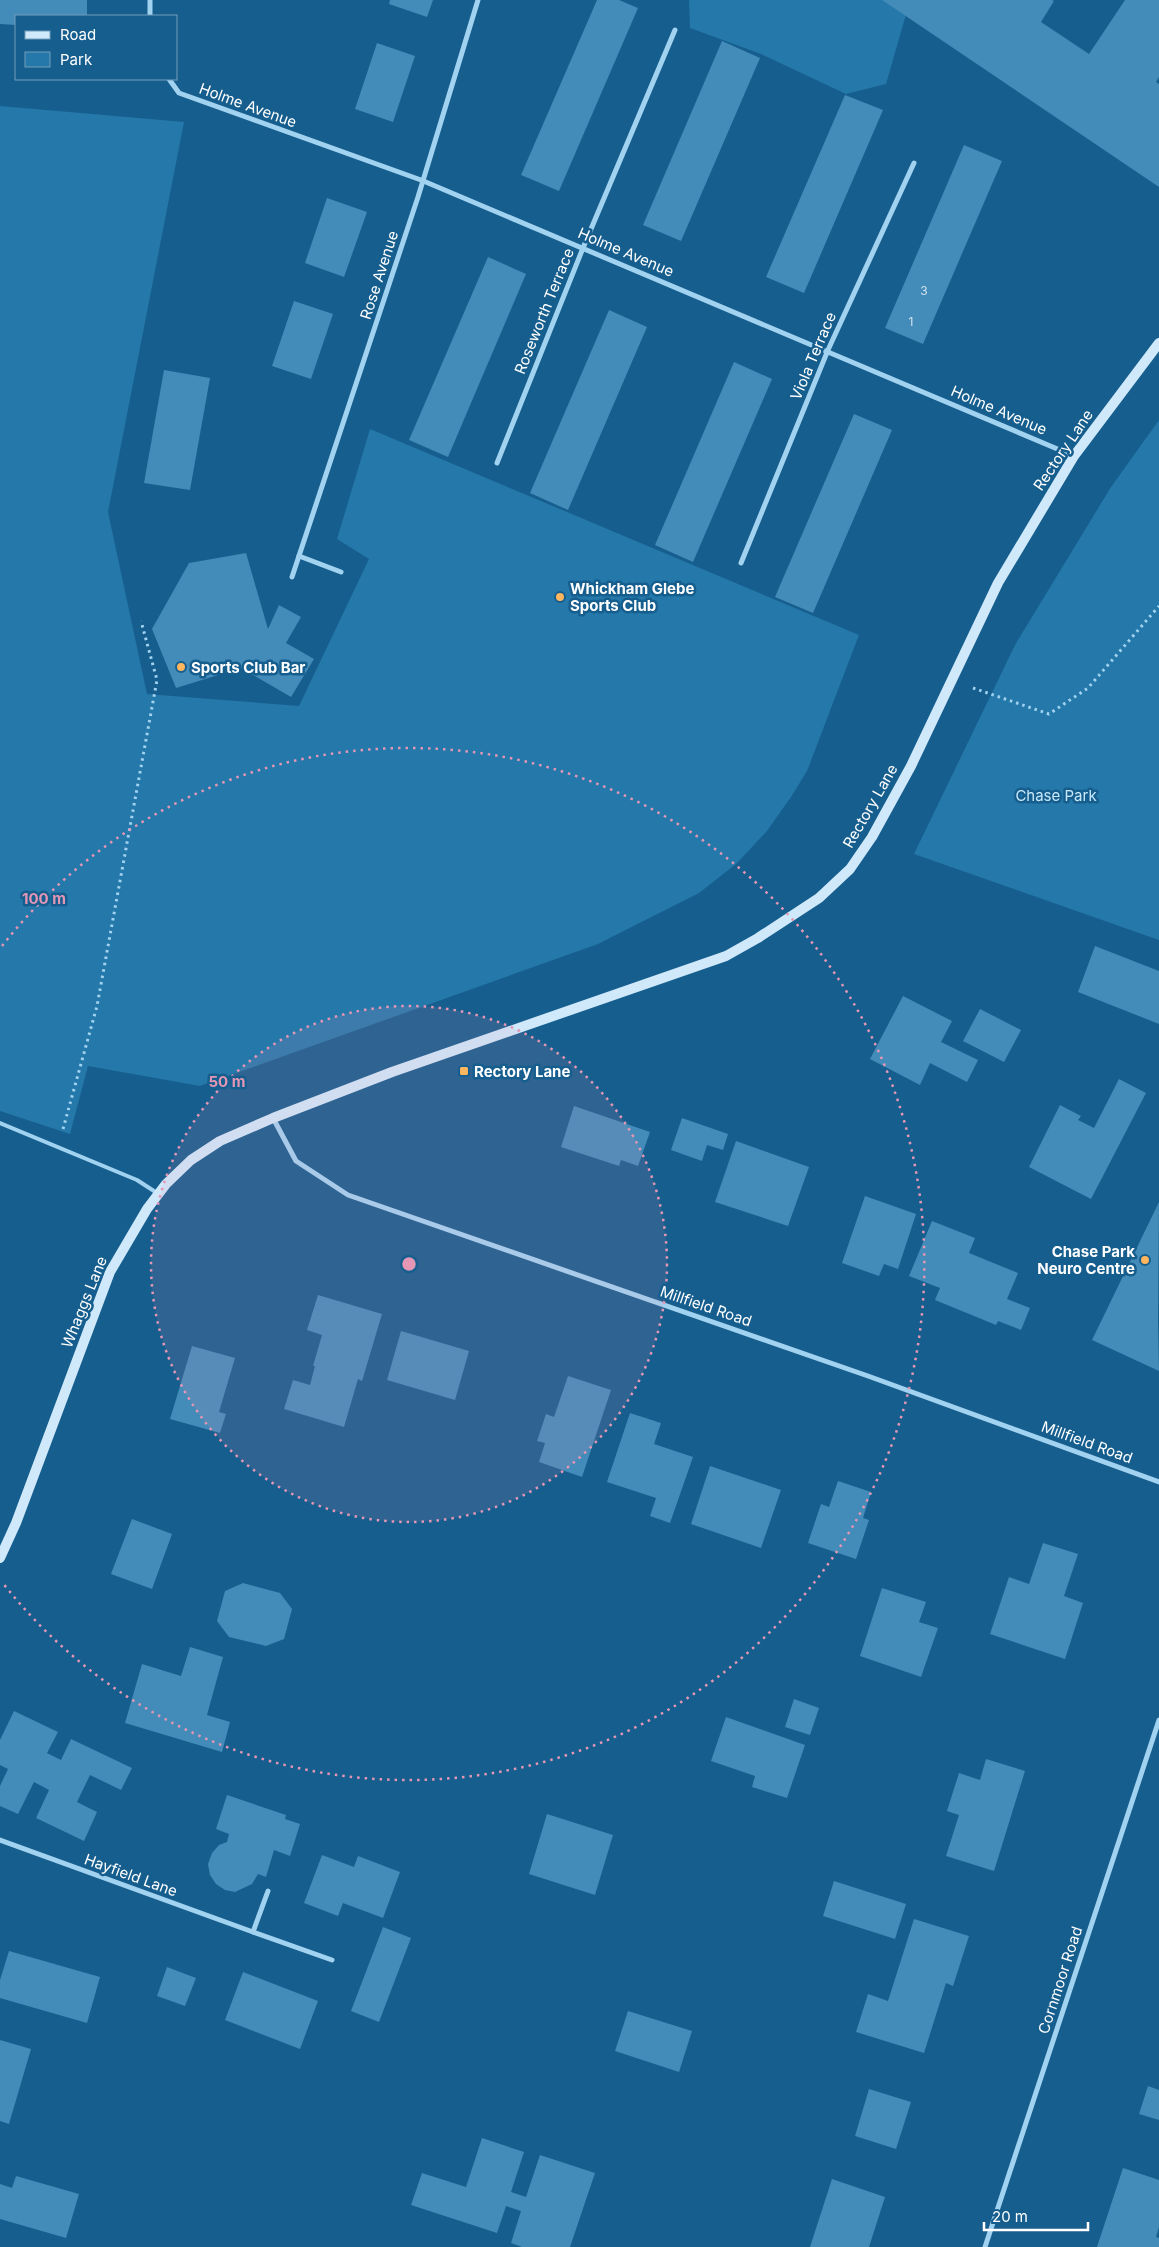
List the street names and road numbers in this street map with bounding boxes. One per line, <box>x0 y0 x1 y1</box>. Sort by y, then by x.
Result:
street label: Holme Avenue <box>197 79 299 131</box>
street label: Holme Avenue <box>575 223 677 281</box>
street label: Rose Avenue <box>356 228 402 322</box>
street label: Roseworth Terrace <box>510 245 578 377</box>
street label: Viola Terrace <box>786 309 840 403</box>
street label: Holme Avenue <box>948 381 1050 439</box>
street label: Rectory Lane <box>1029 406 1097 494</box>
street label: Rectory Lane <box>838 761 902 851</box>
street label: Whaggs Lane <box>57 1253 111 1351</box>
street label: Millfield Road <box>658 1281 754 1331</box>
street label: Millfield Road <box>1039 1417 1135 1467</box>
street label: Hayfield Lane <box>82 1849 180 1901</box>
street label: Cornmoor Road <box>1034 1924 1086 2036</box>

